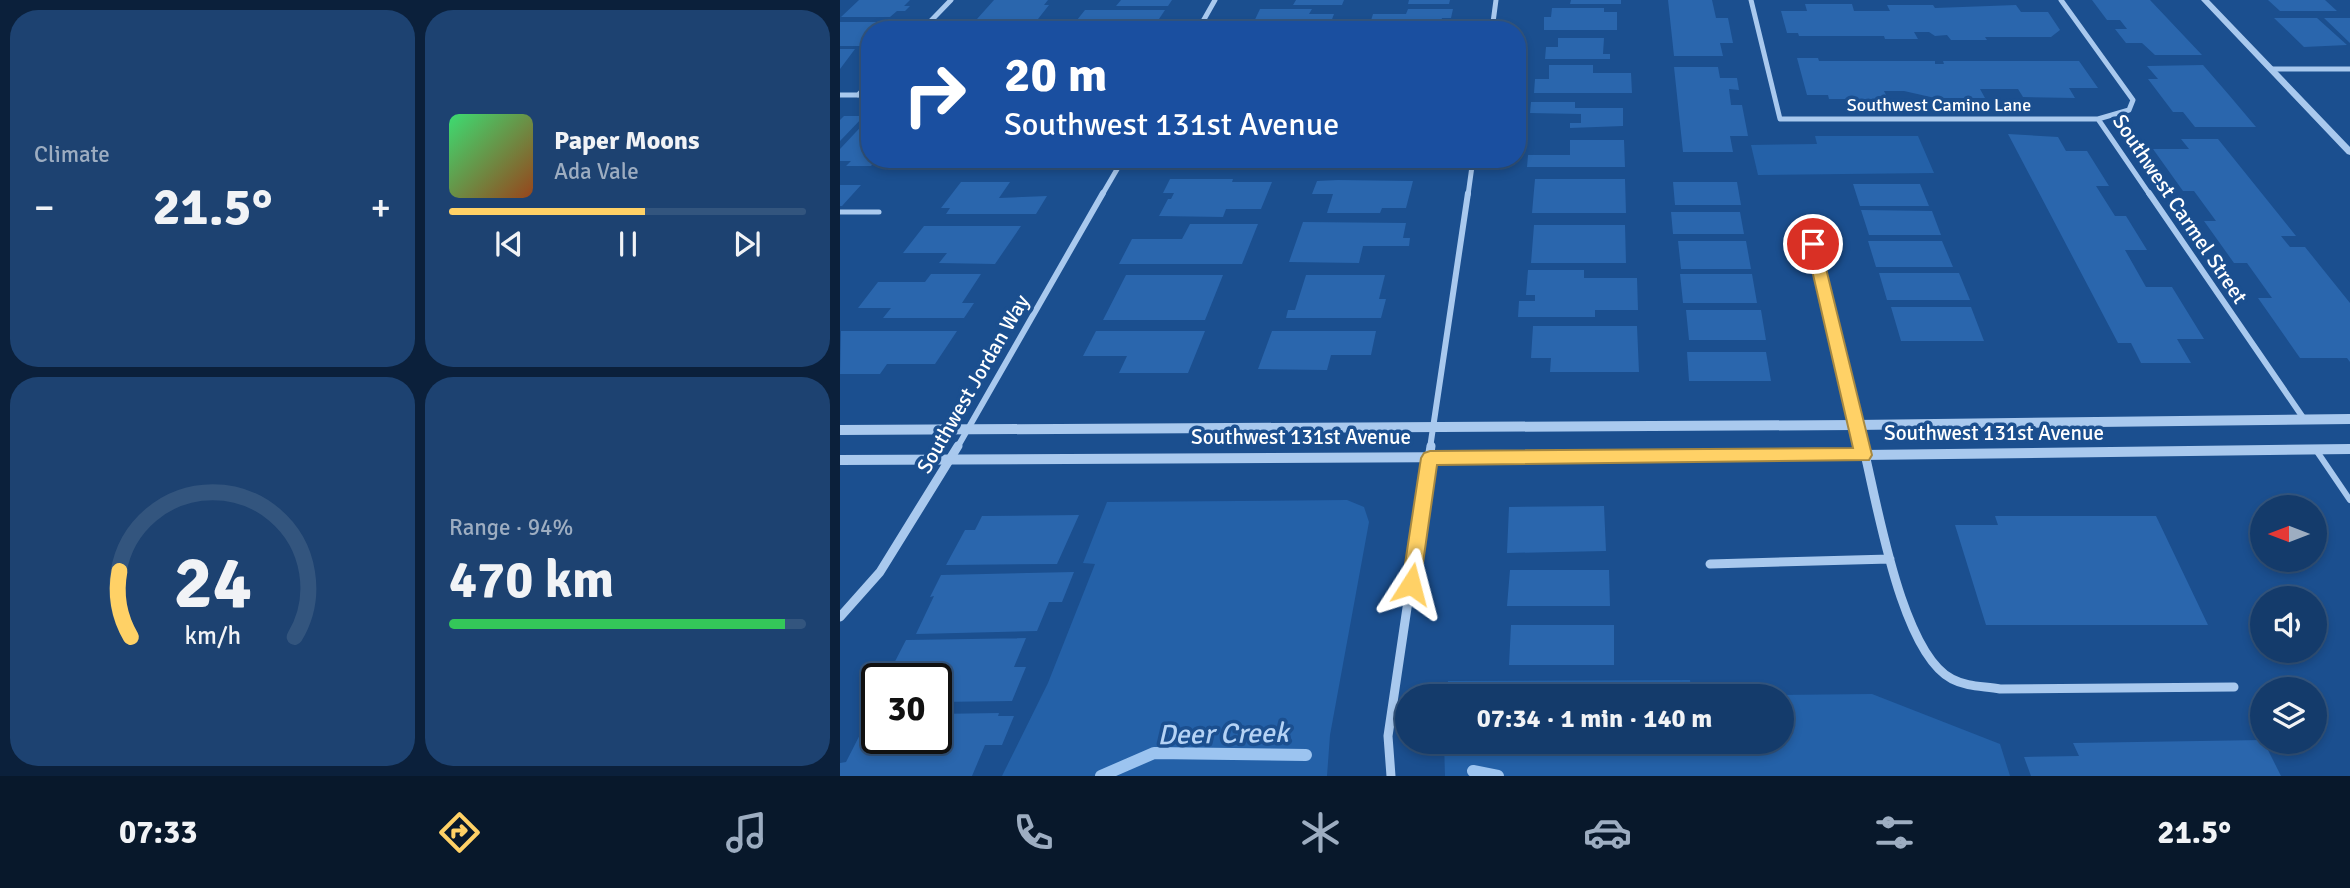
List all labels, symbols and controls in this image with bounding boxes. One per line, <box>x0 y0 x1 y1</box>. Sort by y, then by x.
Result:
text: 20 m <box>1004 45 1107 105</box>
icon: right <box>889 49 980 140</box>
street label: Southwest Camino Lane <box>1847 94 2031 116</box>
text: Southwest 131st Avenue <box>1004 105 1339 144</box>
street label: Southwest Carmel Street <box>2107 109 2253 309</box>
text: Paper Moons <box>554 125 700 157</box>
text: Climate <box>34 140 110 169</box>
text: Ada Vale <box>554 157 639 186</box>
text: 21.5° <box>153 175 272 239</box>
text: − <box>34 184 55 231</box>
text: + <box>370 184 391 231</box>
pin <box>1783 214 1843 274</box>
icon: previous <box>490 225 528 263</box>
icon: pause <box>609 225 647 263</box>
icon: next <box>728 225 766 263</box>
icon: arrive <box>1794 225 1832 263</box>
street label: Southwest Jordan Way <box>911 290 1035 478</box>
street label: Southwest 131st Avenue <box>1884 420 2104 446</box>
street label: Southwest 131st Avenue <box>1191 424 1411 450</box>
north arrow <box>2250 495 2328 572</box>
map controls <box>2250 495 2327 754</box>
text: Range · 94% <box>449 513 573 542</box>
text: 24 <box>173 540 252 629</box>
position arrow <box>1374 547 1448 621</box>
text: 470 km <box>449 548 614 612</box>
button: sound <box>2250 586 2327 663</box>
text: km/h <box>184 620 241 651</box>
speed limit sign: 30 <box>861 663 952 754</box>
button: layers <box>2250 677 2327 754</box>
text: 07:34 · 1 min · 140 m <box>1477 703 1712 735</box>
water label: Deer Creek <box>1157 716 1292 752</box>
icon: directions <box>435 808 484 857</box>
icon: music <box>722 808 771 857</box>
icon: phone <box>1009 808 1058 857</box>
icon: climate <box>1296 808 1345 857</box>
icon: car <box>1583 808 1632 857</box>
icon: filters <box>1870 808 1919 857</box>
text: 07:33 <box>119 813 198 852</box>
text: 21.5° <box>2157 813 2231 852</box>

